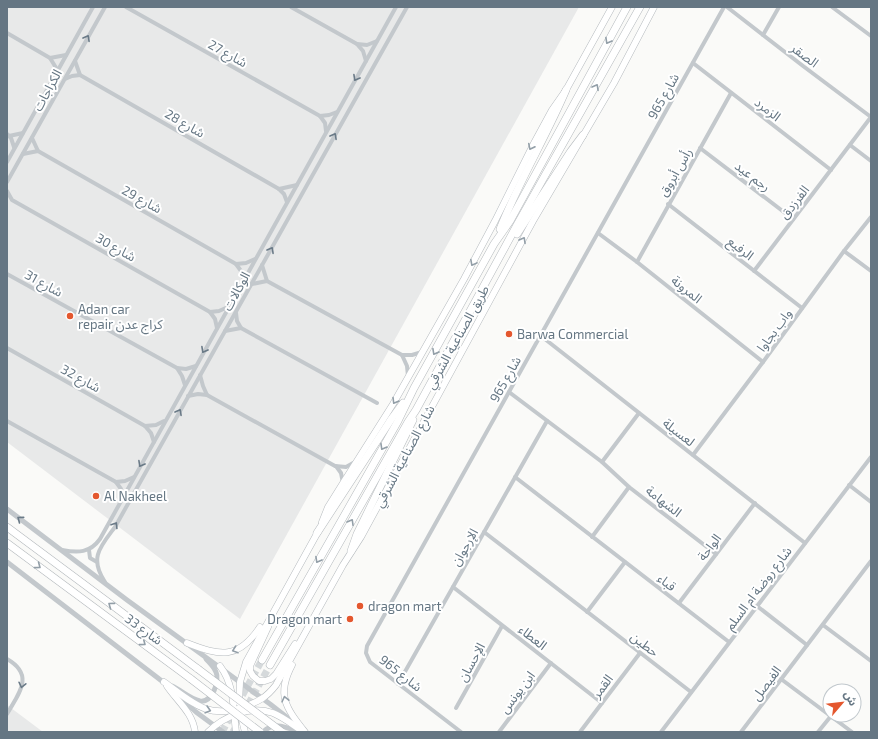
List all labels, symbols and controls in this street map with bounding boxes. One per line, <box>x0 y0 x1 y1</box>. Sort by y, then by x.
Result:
one-way arrow <box>83 35 90 42</box>
street label: شارع 27 <box>204 36 250 73</box>
one-way arrow <box>605 37 613 44</box>
street label: الصقر <box>787 39 822 71</box>
street label: الكراجات <box>29 66 65 114</box>
street label: شارع 965 <box>644 70 685 123</box>
one-way arrow <box>354 74 361 81</box>
one-way arrow <box>591 83 599 91</box>
street label: الزمرد <box>752 94 784 124</box>
street label: شارع 28 <box>161 105 208 143</box>
one-way arrow <box>330 133 337 140</box>
one-way arrow <box>529 143 536 150</box>
street label: رأس أبروق <box>655 145 696 200</box>
street label: رجم عيد <box>730 157 774 197</box>
street label: شارع 29 <box>118 182 165 219</box>
street label: الفرزدق <box>776 182 812 222</box>
street label: شارع 30 <box>92 230 139 267</box>
street label: الرفيع <box>723 233 757 266</box>
one-way arrow <box>518 237 525 244</box>
one-way arrow <box>266 247 273 254</box>
one-way arrow <box>470 259 477 266</box>
street label: شارع 31 <box>21 266 66 302</box>
street label: الوكالات <box>219 269 253 313</box>
street label: المرونة <box>668 272 706 306</box>
street label: طريق الصناعية الشرقي <box>422 282 495 393</box>
place label: Adan car repair كراج عدن <box>78 301 163 335</box>
street label: واب بجاوا <box>753 305 795 355</box>
marker: Adan car repair كراج عدن <box>65 311 75 321</box>
place label: Barwa Commercial <box>517 326 628 342</box>
marker: Barwa Commercial <box>504 329 514 339</box>
one-way arrow <box>202 346 209 353</box>
one-way arrow <box>432 348 439 355</box>
street label: شارع 965 <box>486 353 527 406</box>
street label: شارع 32 <box>57 361 104 398</box>
one-way arrow <box>393 397 400 404</box>
street label: شارع الصناعية الشرقي <box>370 402 440 511</box>
one-way arrow <box>175 409 182 416</box>
street label: لعسيلة <box>660 415 698 450</box>
one-way arrow <box>380 443 387 450</box>
one-way arrow <box>139 460 146 467</box>
street label: الشهامة <box>642 482 685 521</box>
place label: Al Nakheel <box>104 488 167 504</box>
marker: Al Nakheel <box>91 491 101 501</box>
one-way arrow <box>17 516 24 523</box>
one-way arrow <box>347 519 354 526</box>
one-way arrow <box>111 522 118 529</box>
street label: الإرجوان <box>447 525 483 570</box>
street label: الواحة <box>694 530 724 564</box>
street label: شارع روضة ام السلم <box>721 543 797 635</box>
one-way arrow <box>316 556 323 563</box>
one-way arrow <box>34 561 41 568</box>
street label: قباء <box>654 570 680 594</box>
place label: dragon mart <box>368 598 442 614</box>
marker: dragon mart <box>355 601 365 611</box>
one-way arrow <box>108 602 115 609</box>
street label: شارع 33 <box>120 610 166 650</box>
place label: Dragon mart <box>267 611 342 627</box>
marker: Dragon mart <box>345 614 355 624</box>
street label: العطاء <box>516 621 550 653</box>
street label: حطين <box>627 628 662 661</box>
one-way arrow <box>138 639 145 646</box>
street label: الإحسان <box>454 640 490 685</box>
one-way arrow <box>231 645 238 654</box>
street label: شارع 965 <box>374 651 426 697</box>
street label: الفيصل <box>748 662 785 704</box>
street label: ابن يونس <box>496 668 539 717</box>
street label: القمر <box>587 671 616 702</box>
one-way arrow <box>18 681 26 688</box>
north arrow <box>822 683 862 723</box>
text: ش <box>841 688 861 708</box>
one-way arrow <box>282 696 290 702</box>
one-way arrow <box>205 705 212 714</box>

